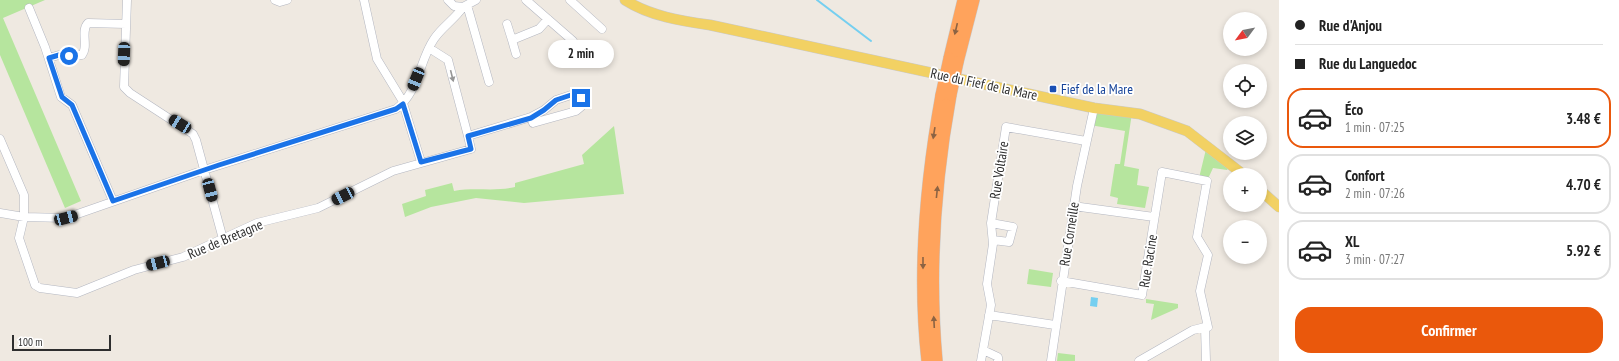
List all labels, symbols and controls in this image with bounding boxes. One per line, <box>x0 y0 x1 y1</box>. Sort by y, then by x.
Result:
north arrow <box>1223 12 1267 56</box>
map controls <box>1223 12 1267 264</box>
text: Rue d'Anjou <box>1319 16 1382 35</box>
one-way arrow <box>952 23 958 35</box>
callout: 2 min <box>548 40 614 68</box>
car <box>118 42 130 66</box>
text: 2 min <box>568 45 594 62</box>
route start <box>60 47 78 65</box>
text: Rue du Languedoc <box>1319 54 1417 73</box>
street label: Rue du Fief de la Mare <box>929 64 1039 104</box>
button: locate <box>1223 64 1267 108</box>
car <box>406 66 426 92</box>
one-way arrow <box>449 70 455 82</box>
place label: Fief de la Mare <box>1061 80 1133 98</box>
marker: Fief de la Mare <box>1048 84 1058 94</box>
route end <box>572 89 590 107</box>
icon: car <box>1297 100 1333 136</box>
text: Éco <box>1345 100 1363 119</box>
text: 3.48 € <box>1566 109 1601 128</box>
car <box>167 113 193 135</box>
button: layers <box>1223 116 1267 160</box>
text: 1 min · 07:25 <box>1345 119 1405 136</box>
one-way arrow <box>931 127 937 139</box>
street label: Rue Voltaire <box>986 140 1012 200</box>
icon: car <box>1297 166 1333 202</box>
text: Confort <box>1345 166 1385 185</box>
button: + <box>1223 168 1267 212</box>
text: 4.70 € <box>1566 175 1601 194</box>
car <box>201 177 219 203</box>
car <box>330 185 356 207</box>
text: 2 min · 07:26 <box>1345 185 1405 202</box>
one-way arrow <box>934 186 940 198</box>
street label: Rue Corneille <box>1055 200 1083 267</box>
car <box>53 209 79 227</box>
street label: Rue de Bretagne <box>185 215 266 263</box>
button: − <box>1223 220 1267 264</box>
icon: car <box>1297 232 1333 268</box>
text: XL <box>1345 232 1359 251</box>
street label: Rue Racine <box>1135 233 1161 289</box>
text: 5.92 € <box>1566 241 1601 260</box>
text: 3 min · 07:27 <box>1345 251 1405 268</box>
car <box>145 254 171 272</box>
one-way arrow <box>920 257 926 270</box>
button: Confirmer <box>1295 307 1603 353</box>
one-way arrow <box>930 316 937 328</box>
scale bar <box>12 333 111 352</box>
text: 100 m <box>18 335 42 349</box>

